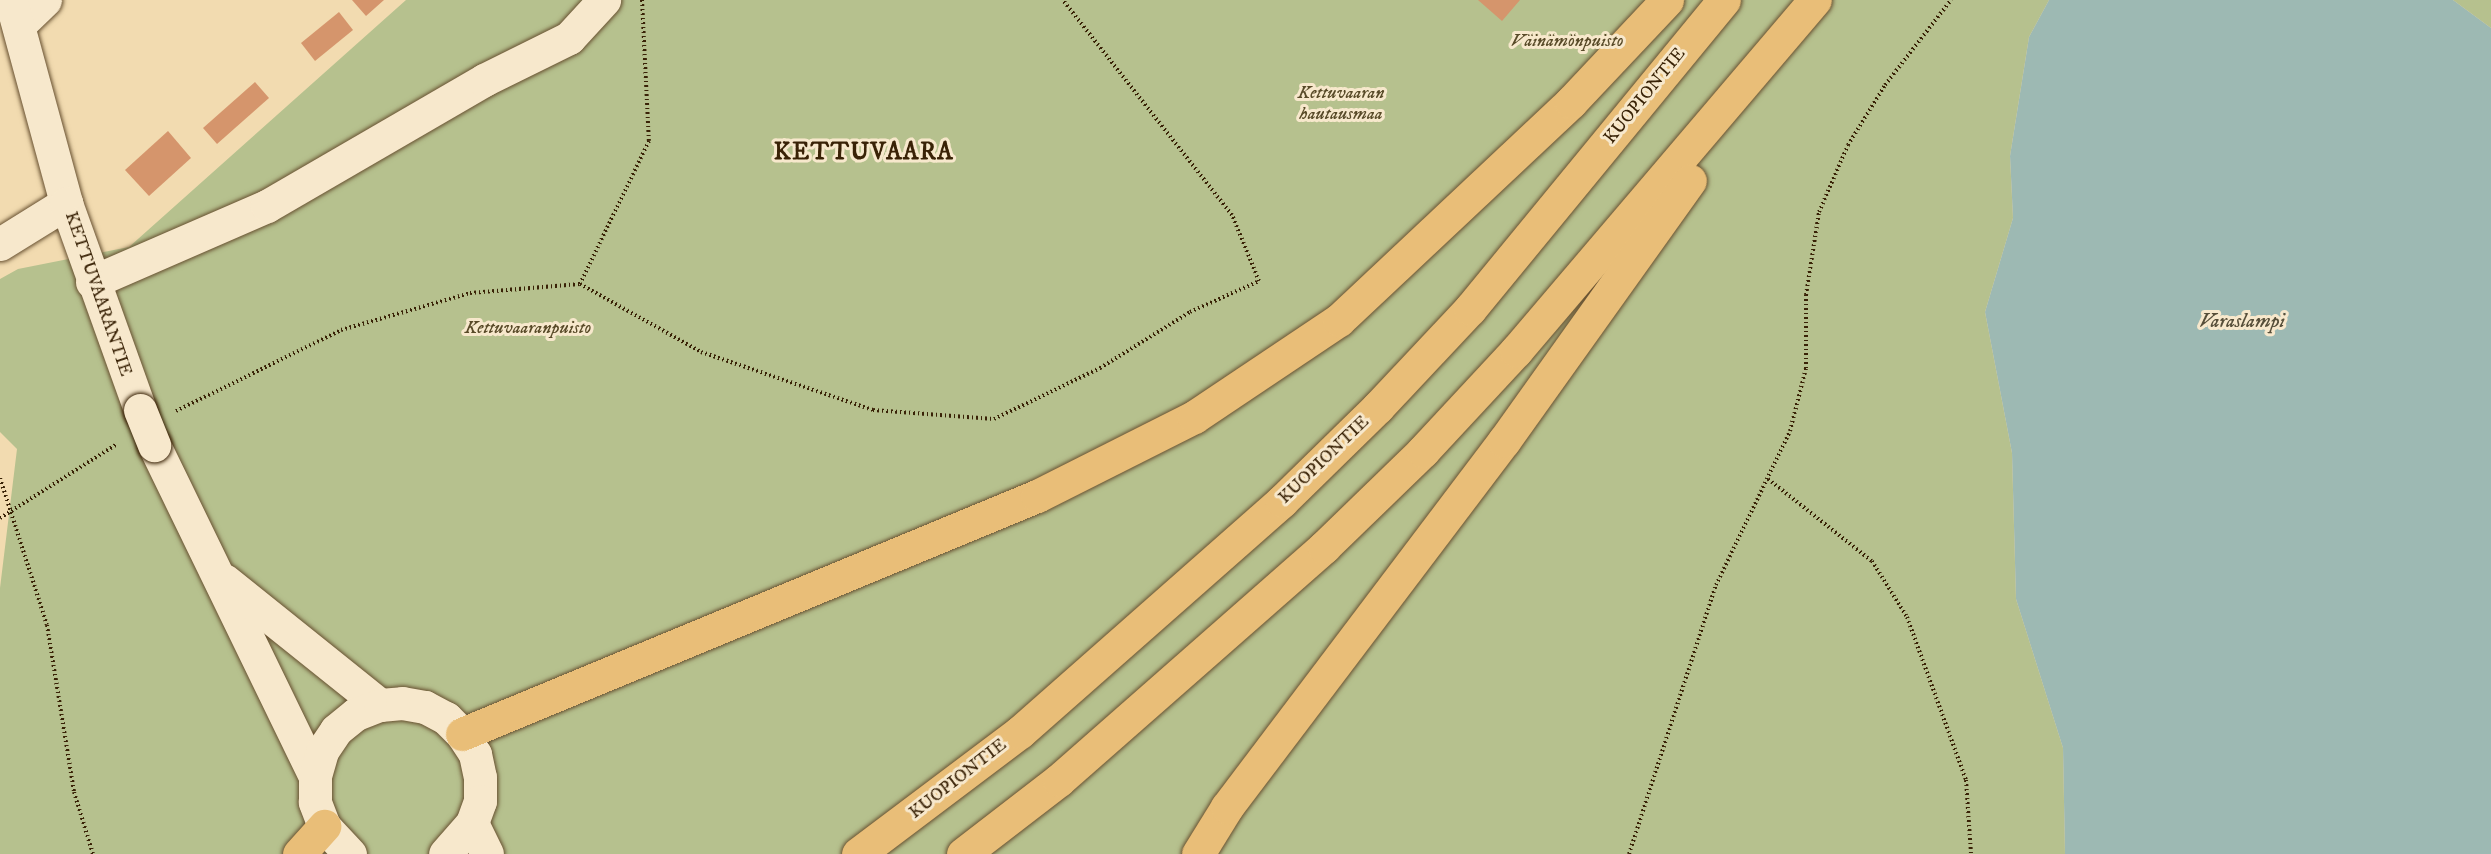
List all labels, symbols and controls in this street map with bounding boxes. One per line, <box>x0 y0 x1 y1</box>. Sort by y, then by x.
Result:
park label: Väinämönpuisto <box>1511 30 1623 52</box>
street label: KUOPIONTIE <box>1600 44 1690 148</box>
park label: Kettuvaaran hautausmaa <box>1298 83 1384 125</box>
district label: KETTUVAARA <box>774 139 954 167</box>
street label: KETTUVAARANTIE <box>60 209 136 379</box>
water label: Varaslampi <box>2199 309 2285 333</box>
park label: Kettuvaaranpuisto <box>465 317 591 339</box>
street label: KUOPIONTIE <box>1274 411 1374 509</box>
street label: KUOPIONTIE <box>905 734 1011 824</box>

